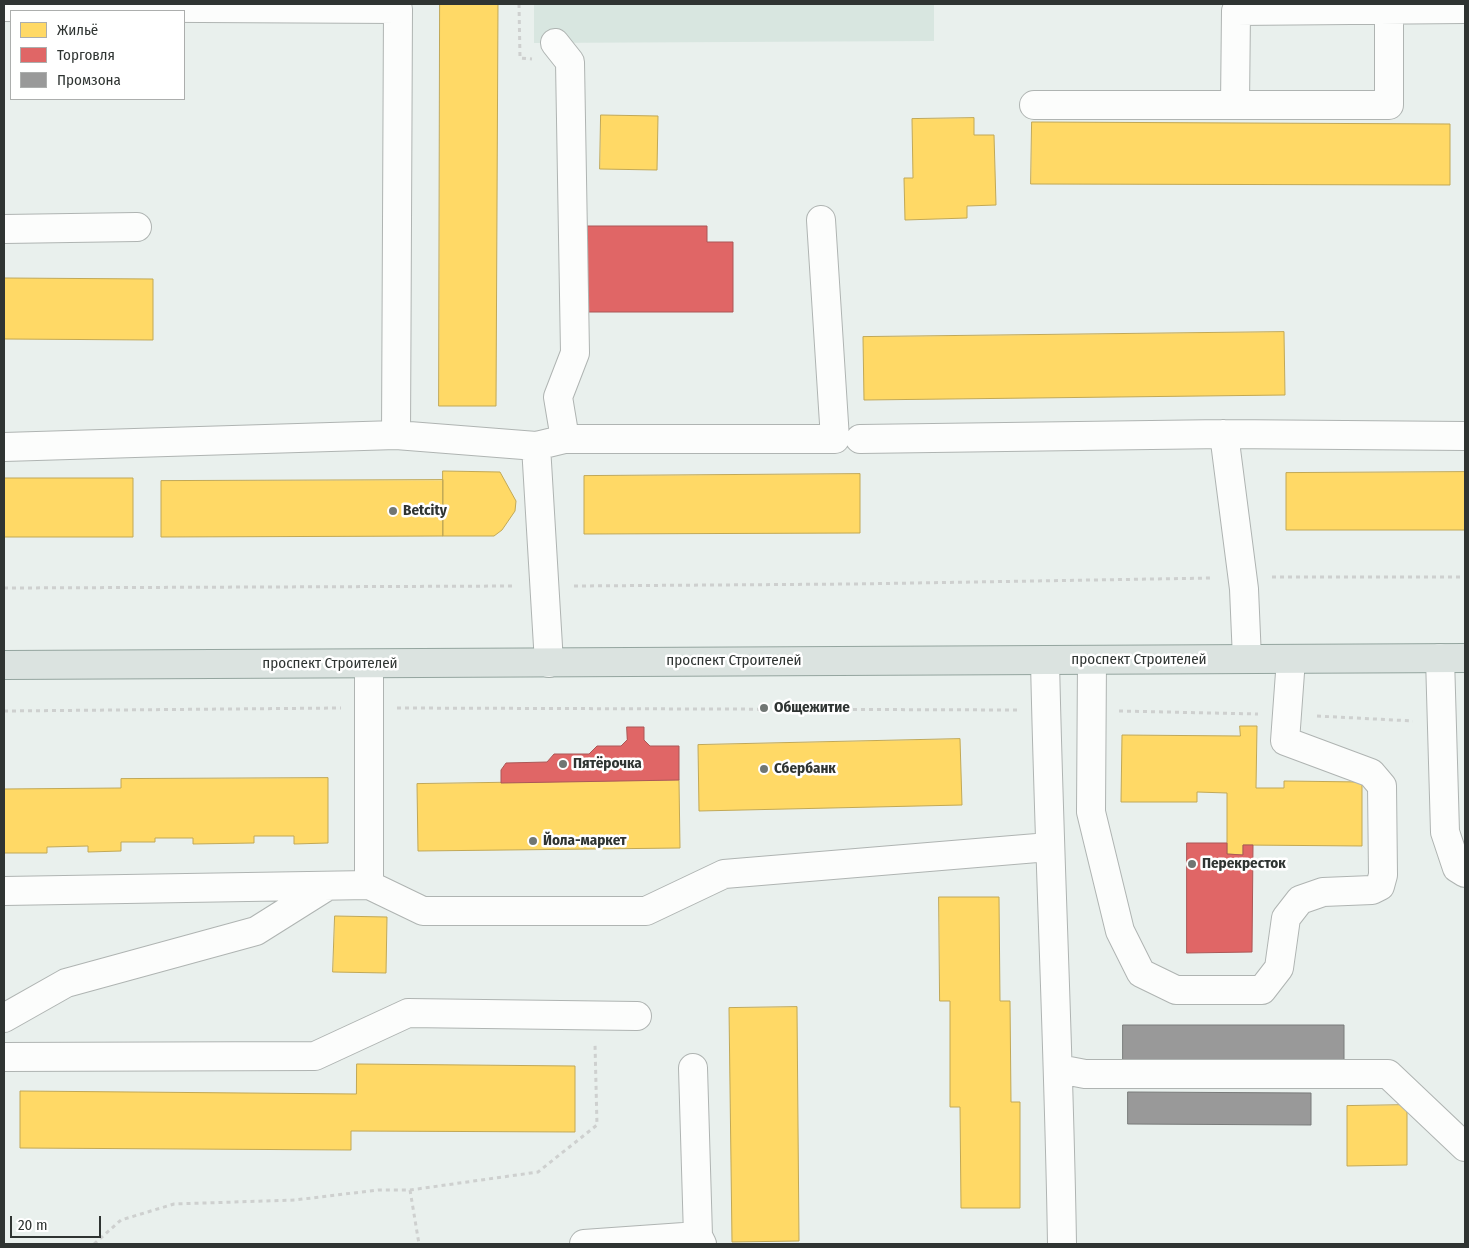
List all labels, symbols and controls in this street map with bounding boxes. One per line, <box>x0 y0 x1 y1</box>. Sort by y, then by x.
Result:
legend <box>10 10 185 100</box>
text: Жильё <box>57 21 98 39</box>
text: Торговля <box>57 46 115 64</box>
text: Промзона <box>57 71 121 89</box>
place label: Betcity <box>403 502 447 520</box>
marker: Betcity <box>387 505 399 517</box>
street label: проспект Строителей <box>1071 651 1207 669</box>
street label: проспект Строителей <box>666 652 802 670</box>
street label: проспект Строителей <box>262 655 398 673</box>
place label: Общежитие <box>774 699 850 717</box>
marker: Общежитие <box>758 702 770 714</box>
place label: Пятёрочка <box>573 755 642 773</box>
marker: Пятёрочка <box>557 758 569 770</box>
place label: Сбербанк <box>774 760 836 778</box>
marker: Сбербанк <box>758 763 770 775</box>
place label: Йола-маркет <box>543 832 626 850</box>
marker: Йола-маркет <box>527 835 539 847</box>
place label: Перекресток <box>1202 855 1286 873</box>
marker: Перекресток <box>1186 858 1198 870</box>
scale bar <box>12 1206 104 1238</box>
text: 20 m <box>18 1216 48 1234</box>

